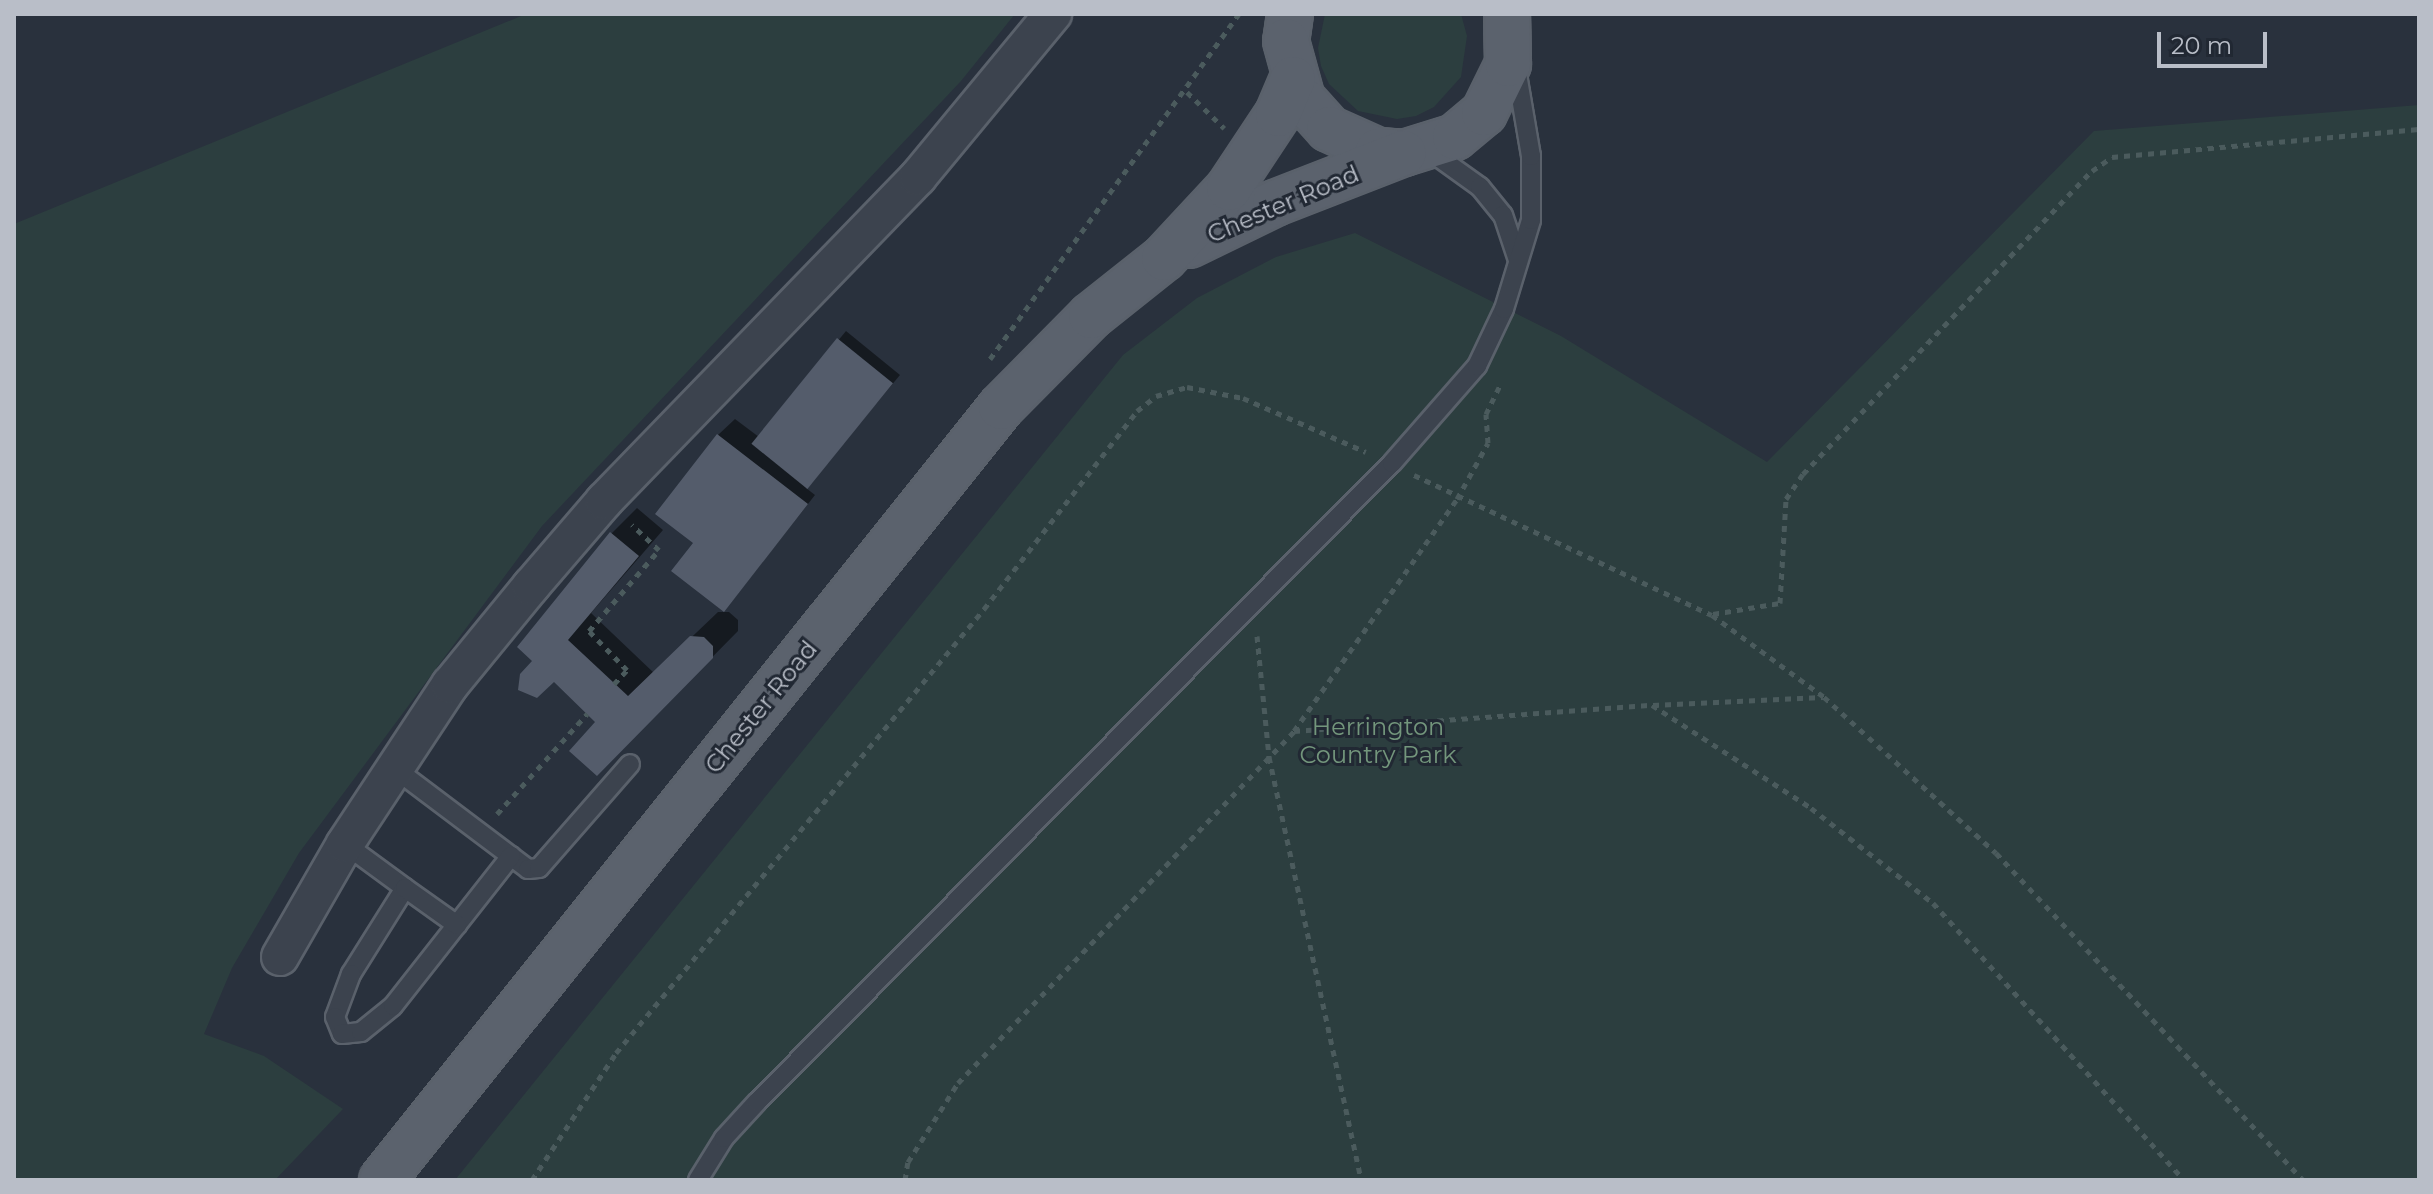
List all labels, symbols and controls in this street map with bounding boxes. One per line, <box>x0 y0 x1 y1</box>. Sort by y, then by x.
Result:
scale bar <box>2161 16 2271 66</box>
text: 20 m <box>2171 31 2232 60</box>
street label: Chester Road <box>1203 159 1363 249</box>
street label: Chester Road <box>699 635 823 779</box>
park label: Herrington Country Park <box>1299 713 1457 769</box>

